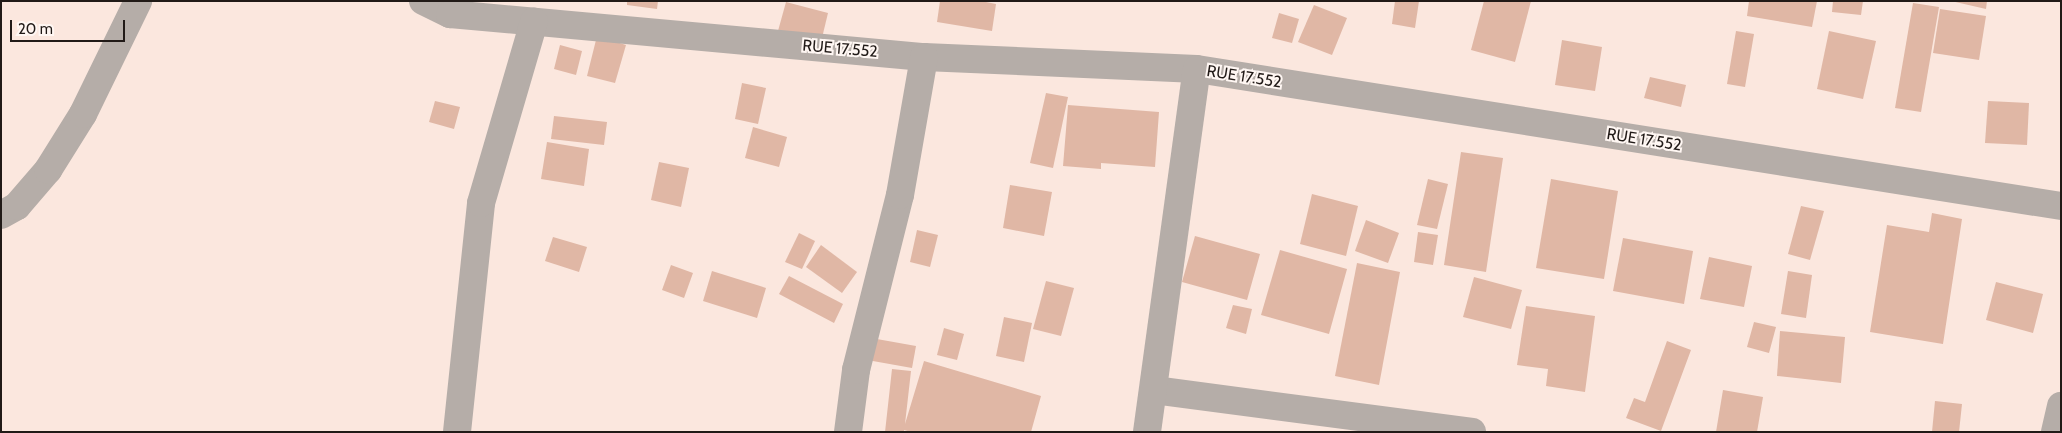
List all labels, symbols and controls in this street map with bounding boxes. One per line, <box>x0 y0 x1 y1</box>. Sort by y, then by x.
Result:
scale bar <box>12 10 128 42</box>
text: 20 m <box>18 20 53 38</box>
street label: RUE 17.552 <box>802 36 878 62</box>
street label: RUE 17.552 <box>1205 62 1283 92</box>
street label: RUE 17.552 <box>1605 125 1683 155</box>

